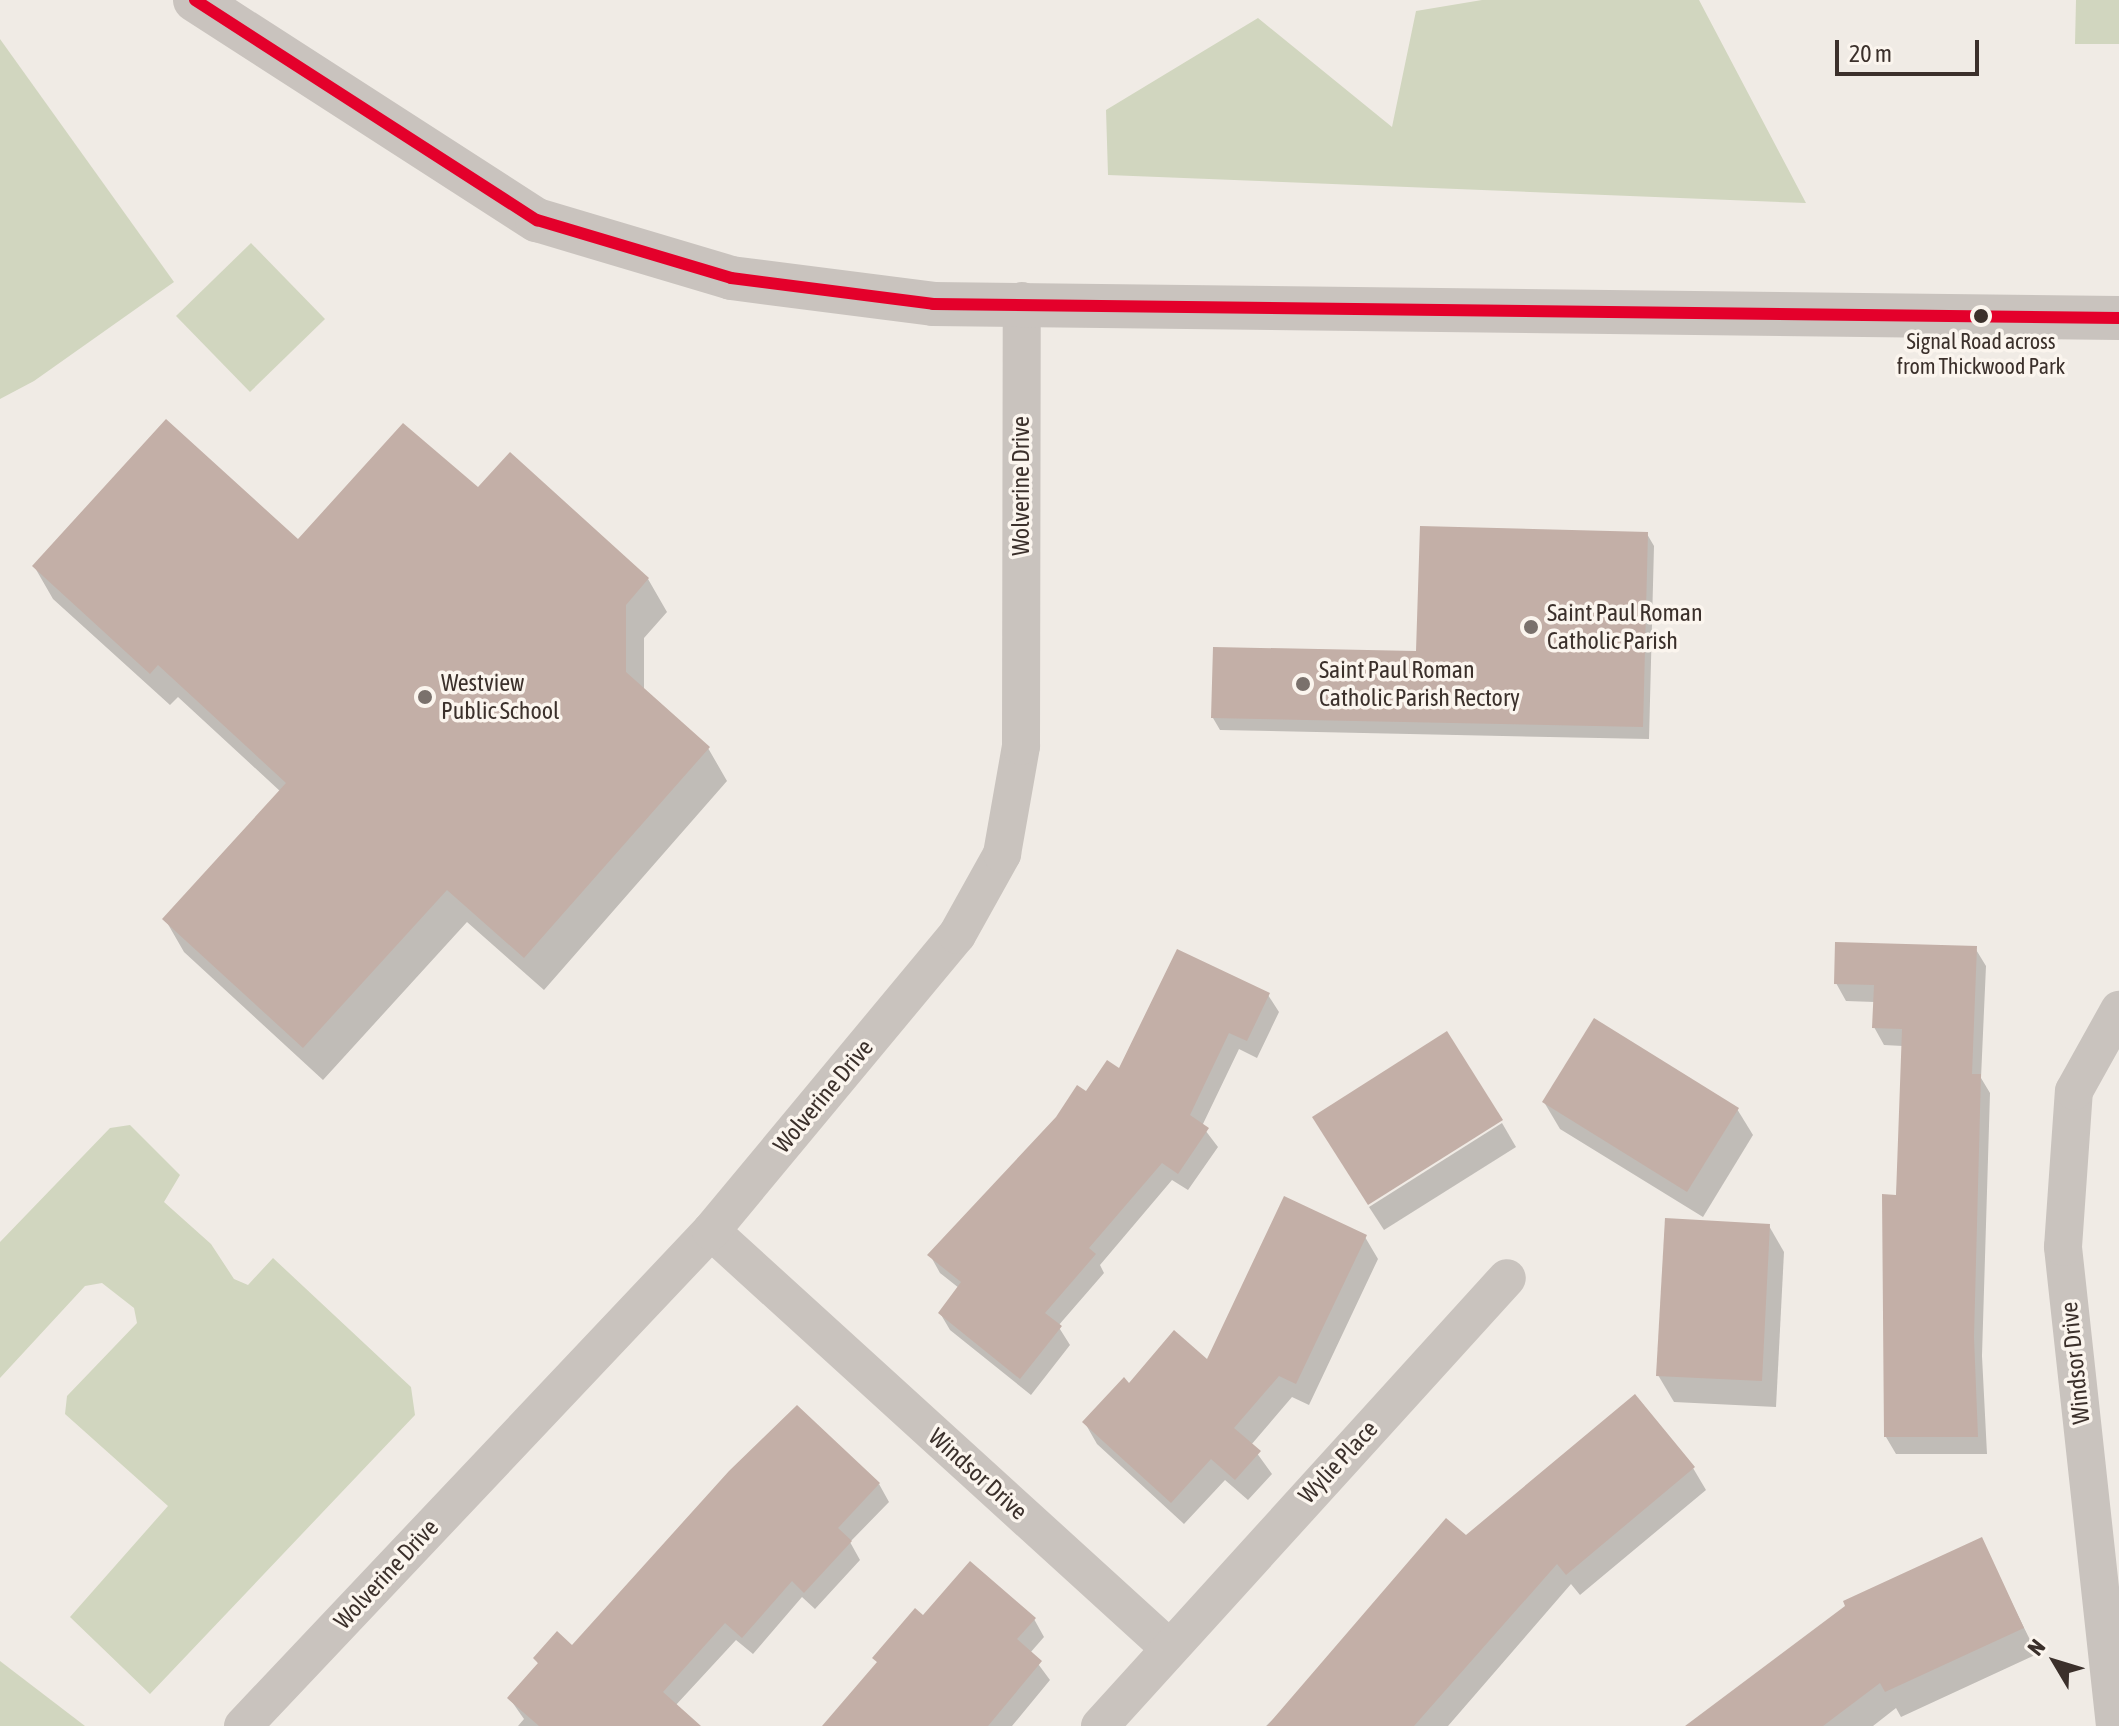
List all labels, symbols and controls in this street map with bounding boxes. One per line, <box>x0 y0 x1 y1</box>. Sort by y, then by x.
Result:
scale bar <box>1839 24 1983 74</box>
text: 20 m <box>1849 40 1892 67</box>
marker: Signal Road across from Thickwood Park <box>1973 308 1989 324</box>
place label: Signal Road across from Thickwood Park <box>1897 328 2065 380</box>
street label: Wolverine Drive <box>1007 416 1035 556</box>
place label: Saint Paul Roman Catholic Parish <box>1547 599 1703 655</box>
marker: Saint Paul Roman Catholic Parish <box>1522 618 1540 636</box>
place label: Saint Paul Roman Catholic Parish Rectory <box>1319 656 1520 712</box>
place label: Westview Public School <box>441 669 559 725</box>
marker: Saint Paul Roman Catholic Parish Rectory <box>1294 675 1312 693</box>
marker: Westview Public School <box>416 688 434 706</box>
street label: Wolverine Drive <box>767 1033 879 1159</box>
street label: Windsor Drive <box>2054 1301 2096 1425</box>
street label: Wylie Place <box>1293 1415 1383 1509</box>
street label: Windsor Drive <box>923 1422 1033 1526</box>
street label: Wolverine Drive <box>328 1513 444 1635</box>
north arrow <box>2015 1622 2095 1702</box>
text: N <box>2022 1634 2050 1660</box>

